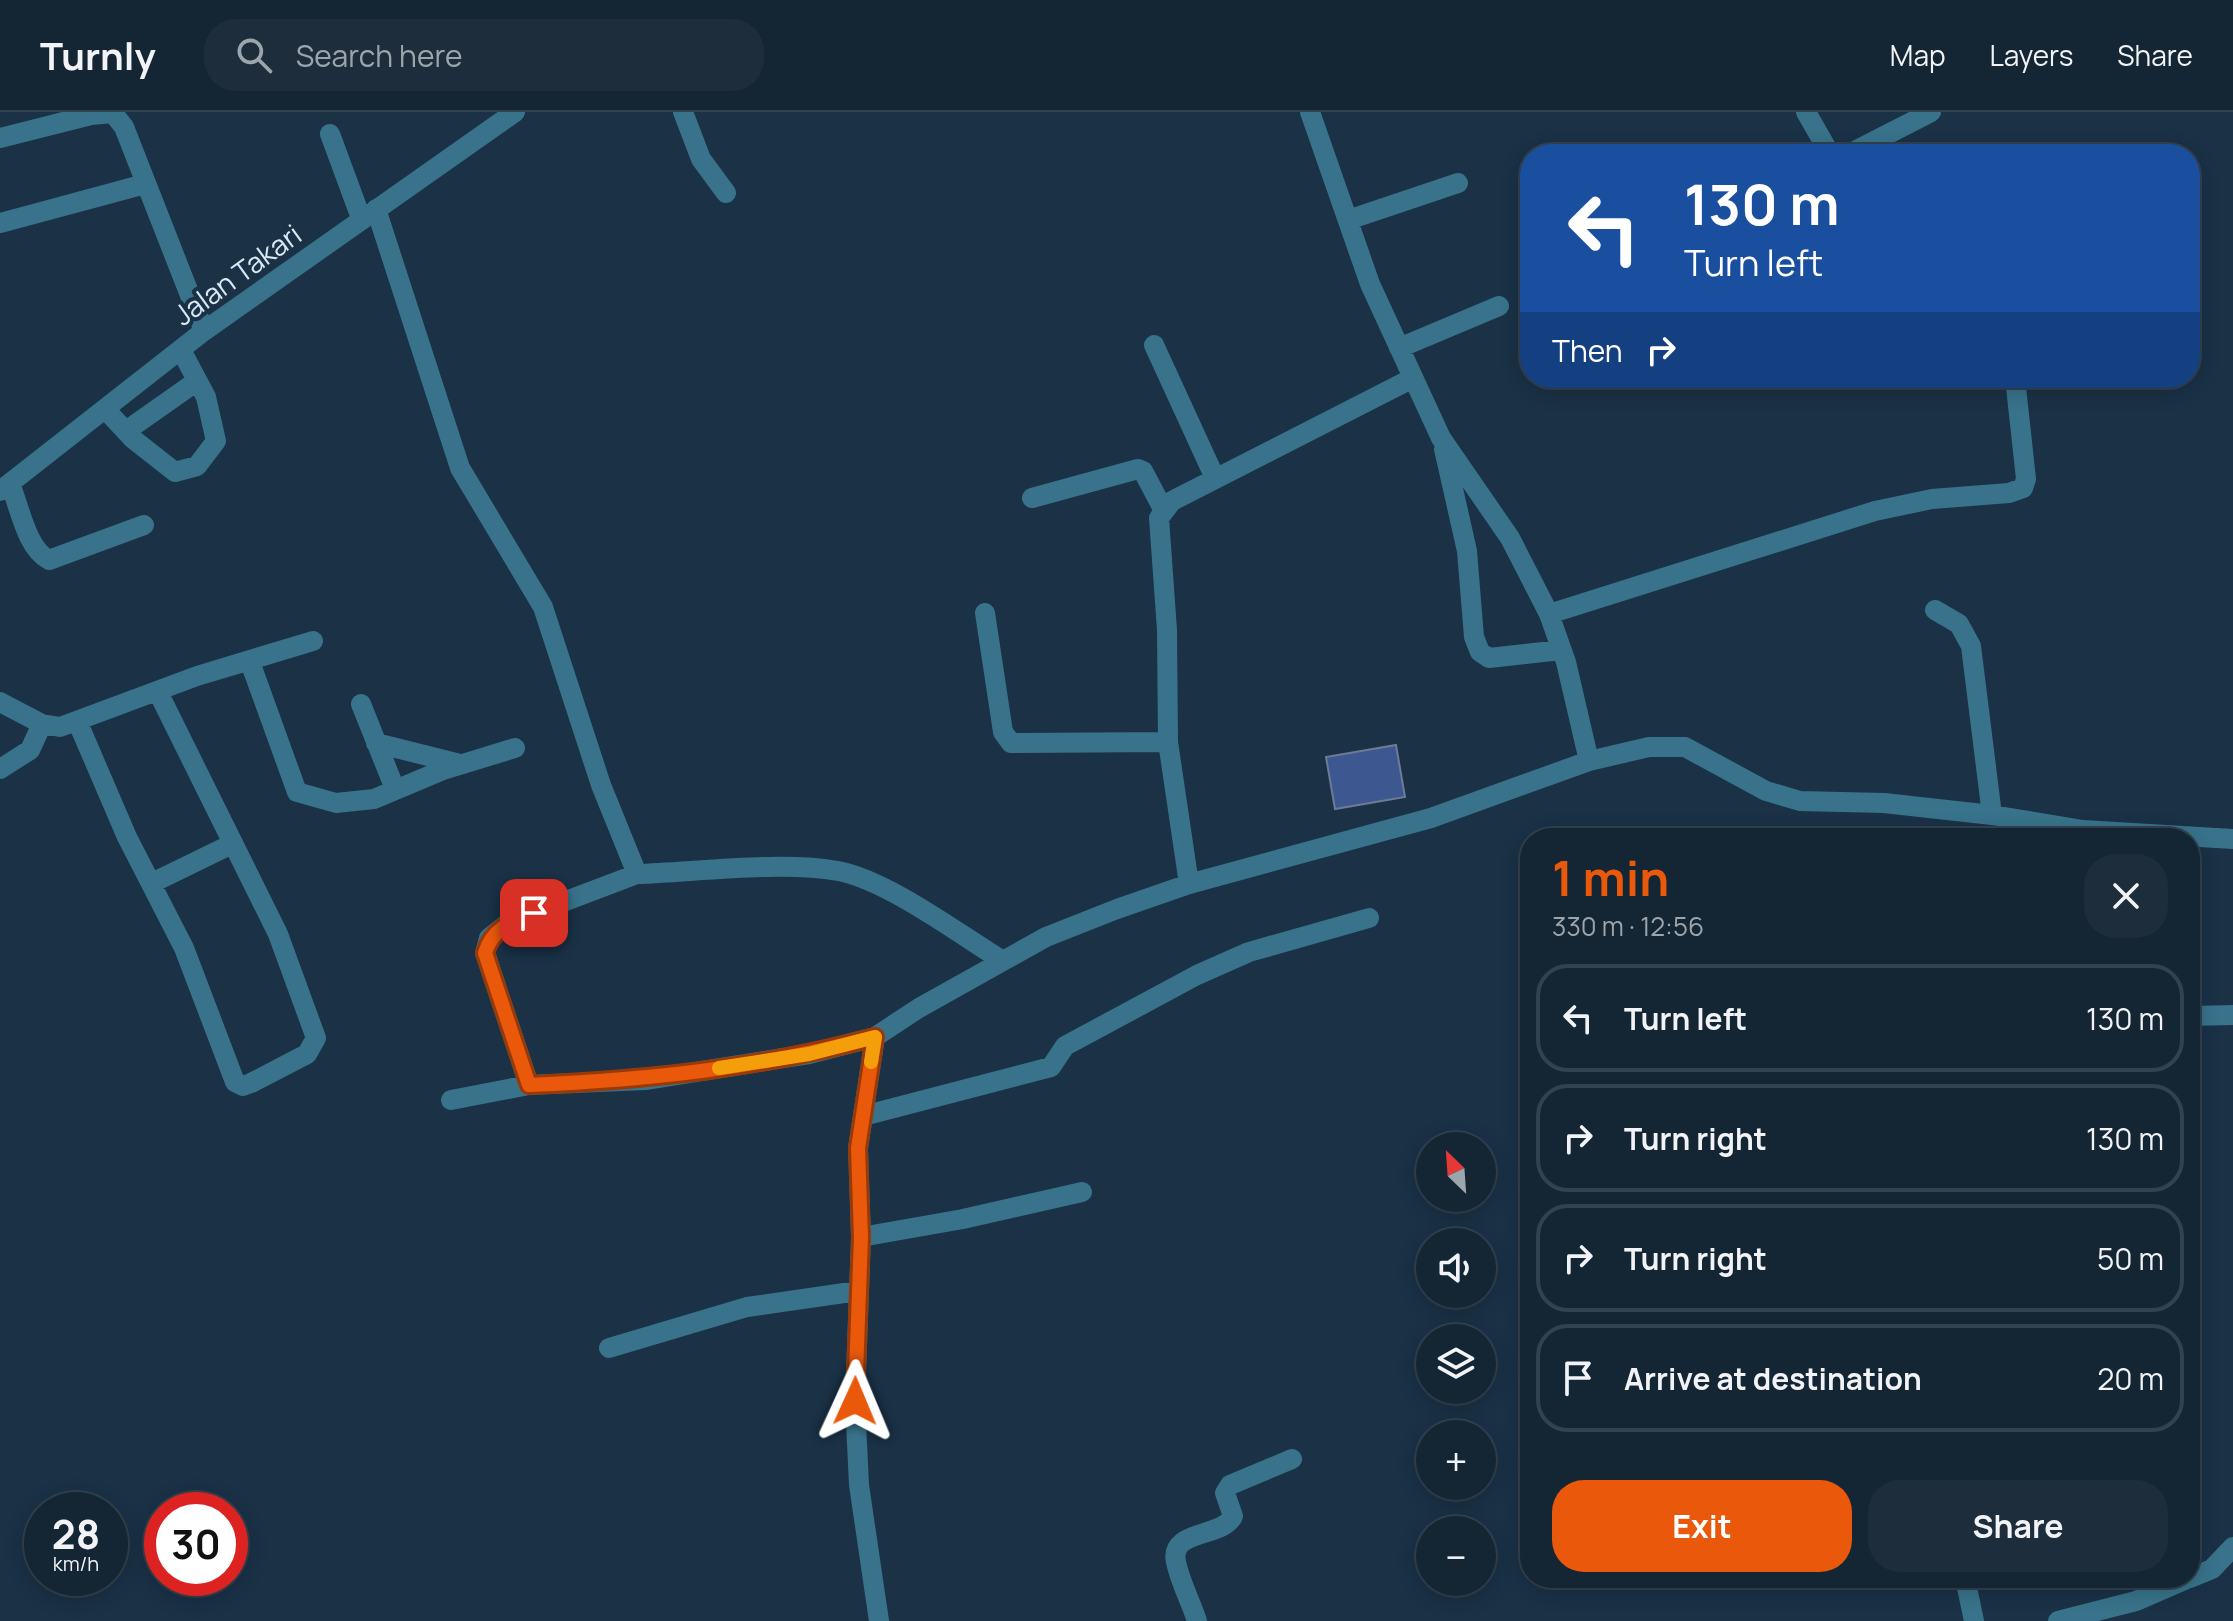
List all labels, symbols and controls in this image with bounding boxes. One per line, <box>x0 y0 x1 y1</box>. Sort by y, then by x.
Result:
search box <box>204 19 764 91</box>
text: Turnly <box>40 29 156 81</box>
icon: search <box>232 33 276 77</box>
text: Search here <box>296 35 463 76</box>
text: Map <box>1890 36 1946 74</box>
text: Layers <box>1990 36 2073 74</box>
text: Share <box>2117 36 2193 74</box>
text: 130 m <box>1684 165 1840 242</box>
icon: left <box>1552 176 1656 280</box>
street label: Jalan Takari <box>165 215 309 333</box>
text: Turn left <box>1684 238 1823 287</box>
icon: right <box>1639 328 1683 372</box>
text: Then <box>1552 330 1623 371</box>
text: 1 min <box>1552 845 1669 910</box>
button: close <box>2084 854 2168 938</box>
pin <box>500 879 568 947</box>
icon: arrive <box>512 891 556 935</box>
text: 330 m · 12:56 <box>1552 908 1704 944</box>
icon: left <box>1556 996 1600 1040</box>
text: Turn left <box>1624 998 1747 1039</box>
text: 130 m <box>2086 998 2164 1039</box>
icon: right <box>1556 1116 1600 1160</box>
text: Turn right <box>1624 1118 1767 1159</box>
text: 130 m <box>2086 1118 2164 1159</box>
north arrow <box>1416 1132 1496 1212</box>
map controls <box>1416 1132 1496 1596</box>
button: sound <box>1416 1228 1496 1308</box>
icon: right <box>1556 1236 1600 1280</box>
text: Turn right <box>1624 1238 1767 1279</box>
text: 50 m <box>2097 1238 2164 1279</box>
button: layers <box>1416 1324 1496 1404</box>
icon: arrive <box>1556 1356 1600 1400</box>
text: Arrive at destination <box>1624 1358 1922 1399</box>
text: 20 m <box>2097 1358 2164 1399</box>
position arrow <box>813 1359 897 1443</box>
button: + <box>1416 1420 1496 1500</box>
button: Exit <box>1552 1480 1852 1572</box>
button: Share <box>1868 1480 2168 1572</box>
speed limit sign: 30 <box>144 1492 248 1596</box>
text: 28 <box>52 1506 100 1561</box>
button: − <box>1416 1516 1496 1596</box>
text: km/h <box>53 1550 99 1577</box>

